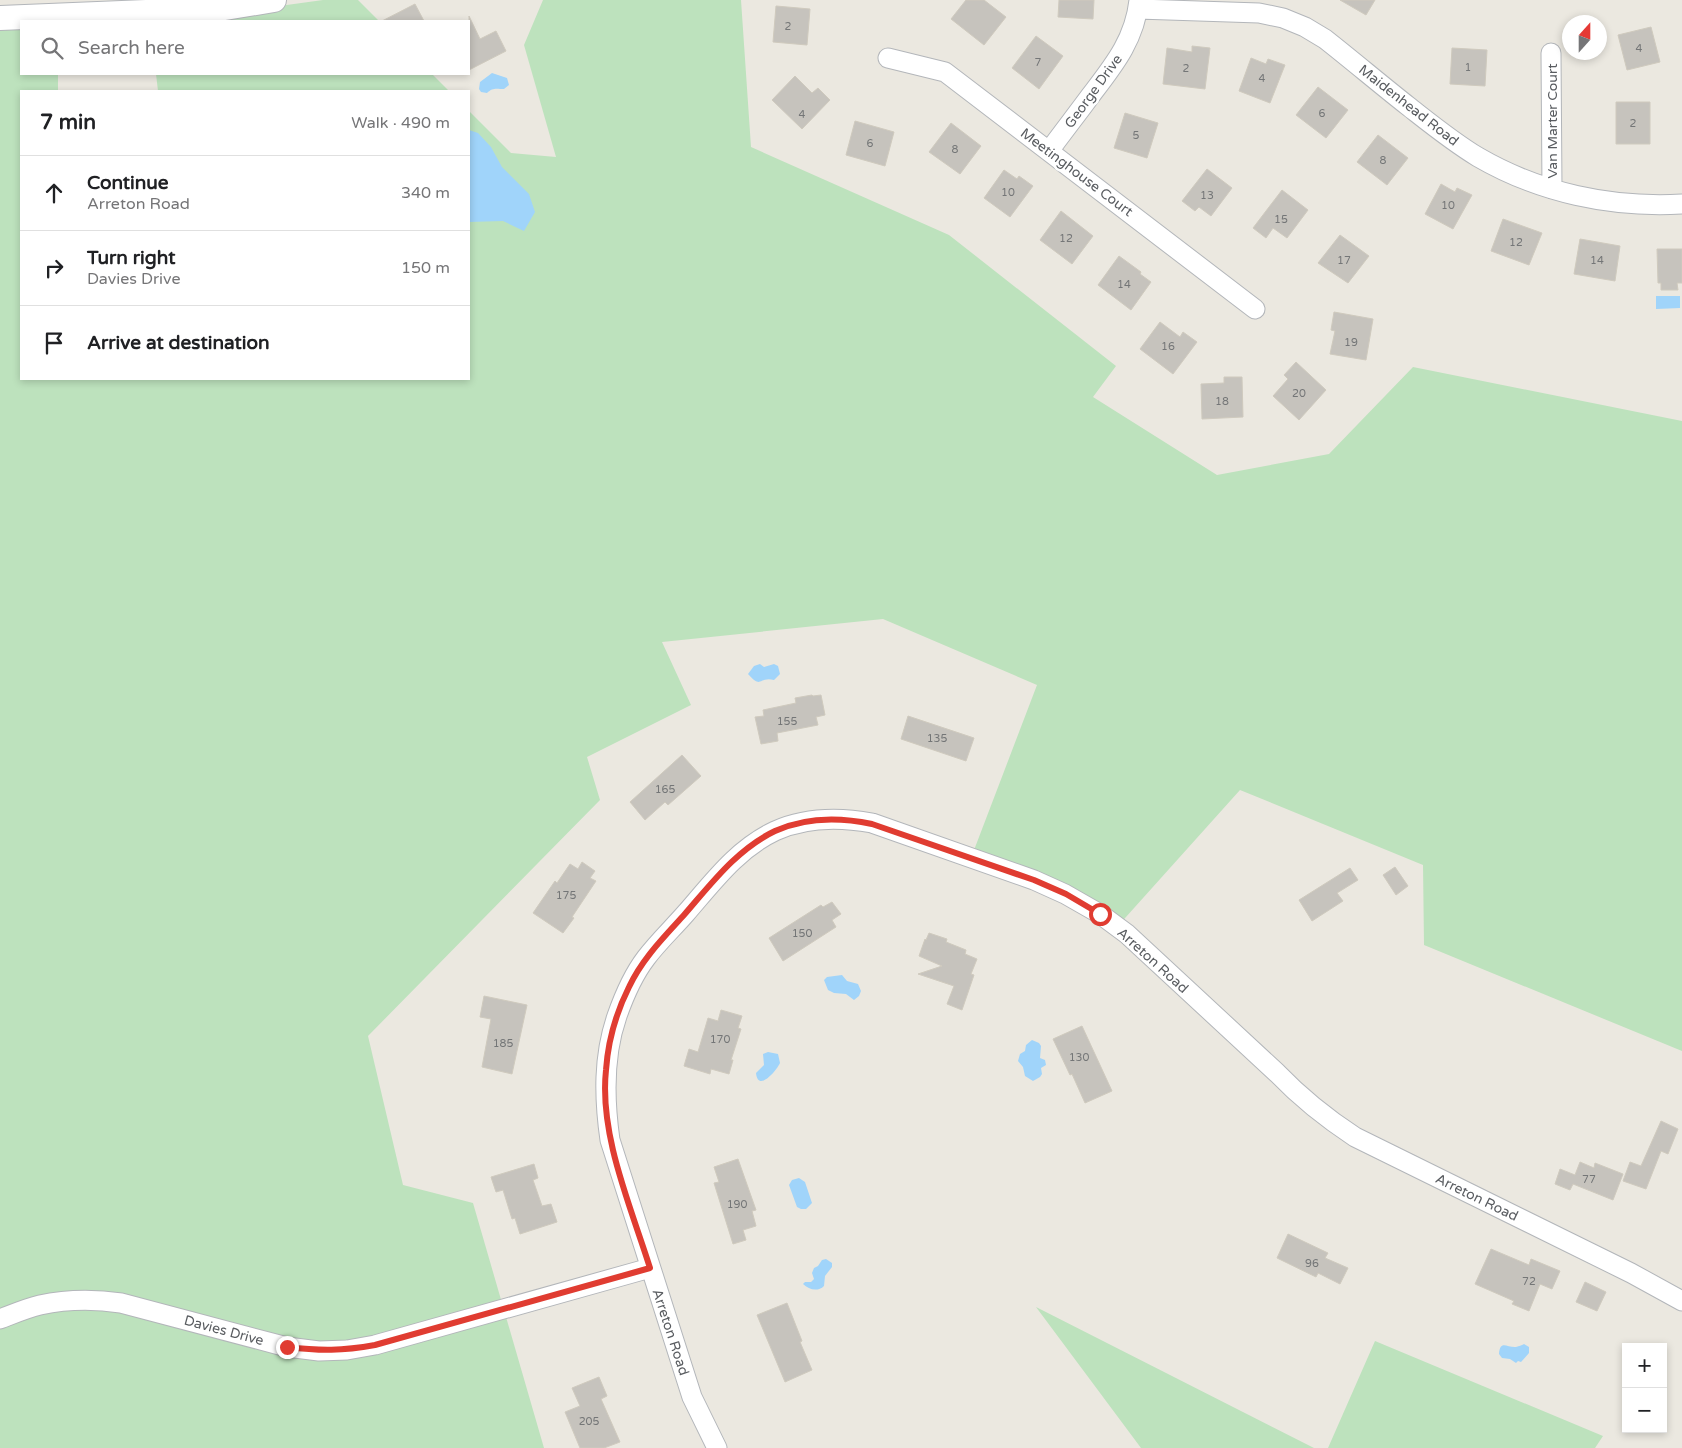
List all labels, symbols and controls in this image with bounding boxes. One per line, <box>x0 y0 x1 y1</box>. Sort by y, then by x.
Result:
north arrow <box>1562 15 1607 60</box>
search box <box>20 20 470 75</box>
house number: 2 <box>785 20 792 33</box>
icon: search <box>38 34 66 62</box>
text: Search here <box>78 37 185 59</box>
house number: 4 <box>1636 42 1643 55</box>
street label: George Drive <box>1061 51 1126 132</box>
house number: 7 <box>1035 56 1042 69</box>
street label: Maidenhead Road <box>1355 61 1462 150</box>
house number: 1 <box>1465 61 1471 74</box>
house number: 2 <box>1183 62 1190 75</box>
street label: Van Marter Court <box>1544 63 1561 179</box>
house number: 4 <box>1259 72 1266 85</box>
house number: 6 <box>1319 107 1326 120</box>
house number: 4 <box>799 108 806 121</box>
text: 7 min <box>40 110 96 135</box>
text: Walk · 490 m <box>351 113 450 133</box>
house number: 2 <box>1630 117 1637 130</box>
street label: Meetinghouse Court <box>1017 125 1137 221</box>
house number: 5 <box>1133 129 1140 142</box>
house number: 6 <box>867 137 874 150</box>
house number: 8 <box>952 143 959 156</box>
house number: 8 <box>1380 154 1387 167</box>
text: Continue <box>87 172 169 194</box>
icon: ahead <box>40 179 68 207</box>
text: 340 m <box>401 183 450 203</box>
house number: 10 <box>1001 186 1015 199</box>
house number: 13 <box>1200 189 1214 202</box>
text: Arreton Road <box>87 194 190 214</box>
house number: 10 <box>1441 199 1455 212</box>
house number: 15 <box>1274 213 1288 226</box>
house number: 12 <box>1059 232 1073 245</box>
house number: 12 <box>1509 236 1523 249</box>
text: Turn right <box>87 247 175 269</box>
icon: right <box>40 254 68 282</box>
house number: 17 <box>1337 254 1351 267</box>
house number: 14 <box>1590 254 1604 267</box>
text: 150 m <box>401 258 450 278</box>
text: Davies Drive <box>87 269 180 289</box>
house number: 14 <box>1117 278 1131 291</box>
icon: arrive <box>40 329 68 357</box>
text: Arrive at destination <box>87 332 270 354</box>
house number: 19 <box>1344 336 1358 349</box>
house number: 16 <box>1161 340 1175 353</box>
house number: 20 <box>1292 387 1306 400</box>
house number: 18 <box>1215 395 1229 408</box>
house number: 155 <box>777 715 797 728</box>
house number: 135 <box>927 732 947 745</box>
house number: 165 <box>655 783 675 796</box>
house number: 175 <box>556 889 576 902</box>
route start <box>1089 903 1112 926</box>
street label: Arreton Road <box>1114 924 1192 997</box>
house number: 150 <box>792 927 812 940</box>
house number: 170 <box>710 1033 730 1046</box>
house number: 185 <box>493 1037 513 1050</box>
house number: 130 <box>1069 1051 1089 1064</box>
street label: Arreton Road <box>1433 1170 1521 1225</box>
house number: 77 <box>1582 1173 1596 1186</box>
house number: 190 <box>727 1198 747 1211</box>
house number: 96 <box>1305 1257 1319 1270</box>
house number: 72 <box>1522 1275 1536 1288</box>
street label: Arreton Road <box>649 1287 693 1378</box>
street label: Davies Drive <box>182 1312 266 1349</box>
route end <box>276 1336 299 1359</box>
map controls <box>1622 1343 1667 1433</box>
button: + <box>1622 1343 1667 1388</box>
button: − <box>1622 1388 1667 1433</box>
house number: 205 <box>579 1415 599 1428</box>

